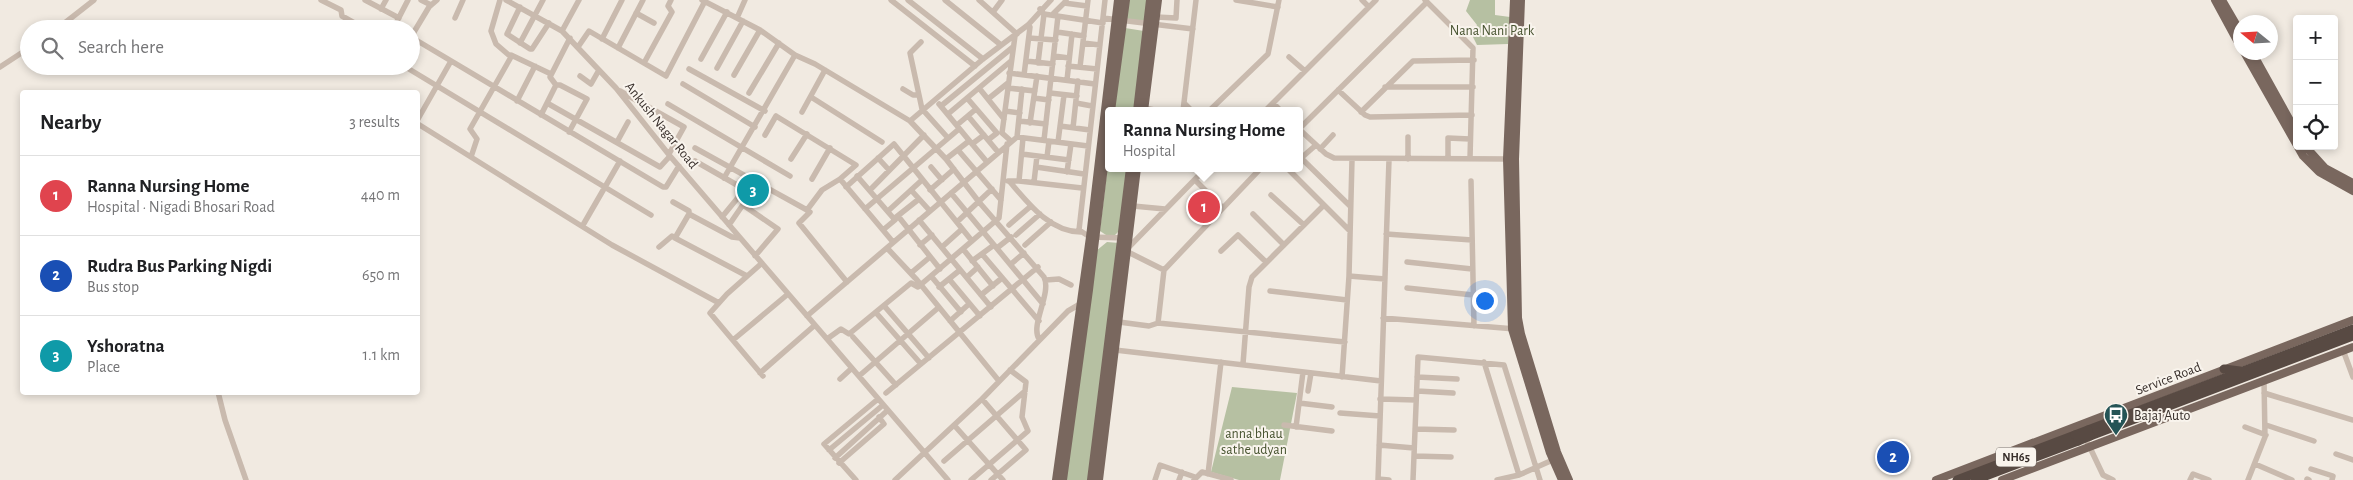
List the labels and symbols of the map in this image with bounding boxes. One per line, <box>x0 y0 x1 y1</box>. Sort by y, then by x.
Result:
north arrow <box>2233 15 2278 60</box>
park label: Nana Nani Park <box>1450 24 1535 38</box>
street label: Ankush Nagar Road <box>622 80 700 172</box>
pin: 3 <box>737 171 769 209</box>
pin: 1 <box>1188 188 1220 226</box>
your location <box>1472 288 1498 314</box>
street label: Service Road <box>2134 360 2203 398</box>
bus stop icon: Bajaj Auto <box>2103 402 2129 436</box>
place label: Bajaj Auto <box>2134 409 2190 423</box>
park label: anna bhau sathe udyan <box>1221 427 1287 457</box>
pin: 2 <box>1877 438 1909 476</box>
road number: NH65 <box>1996 448 2036 467</box>

